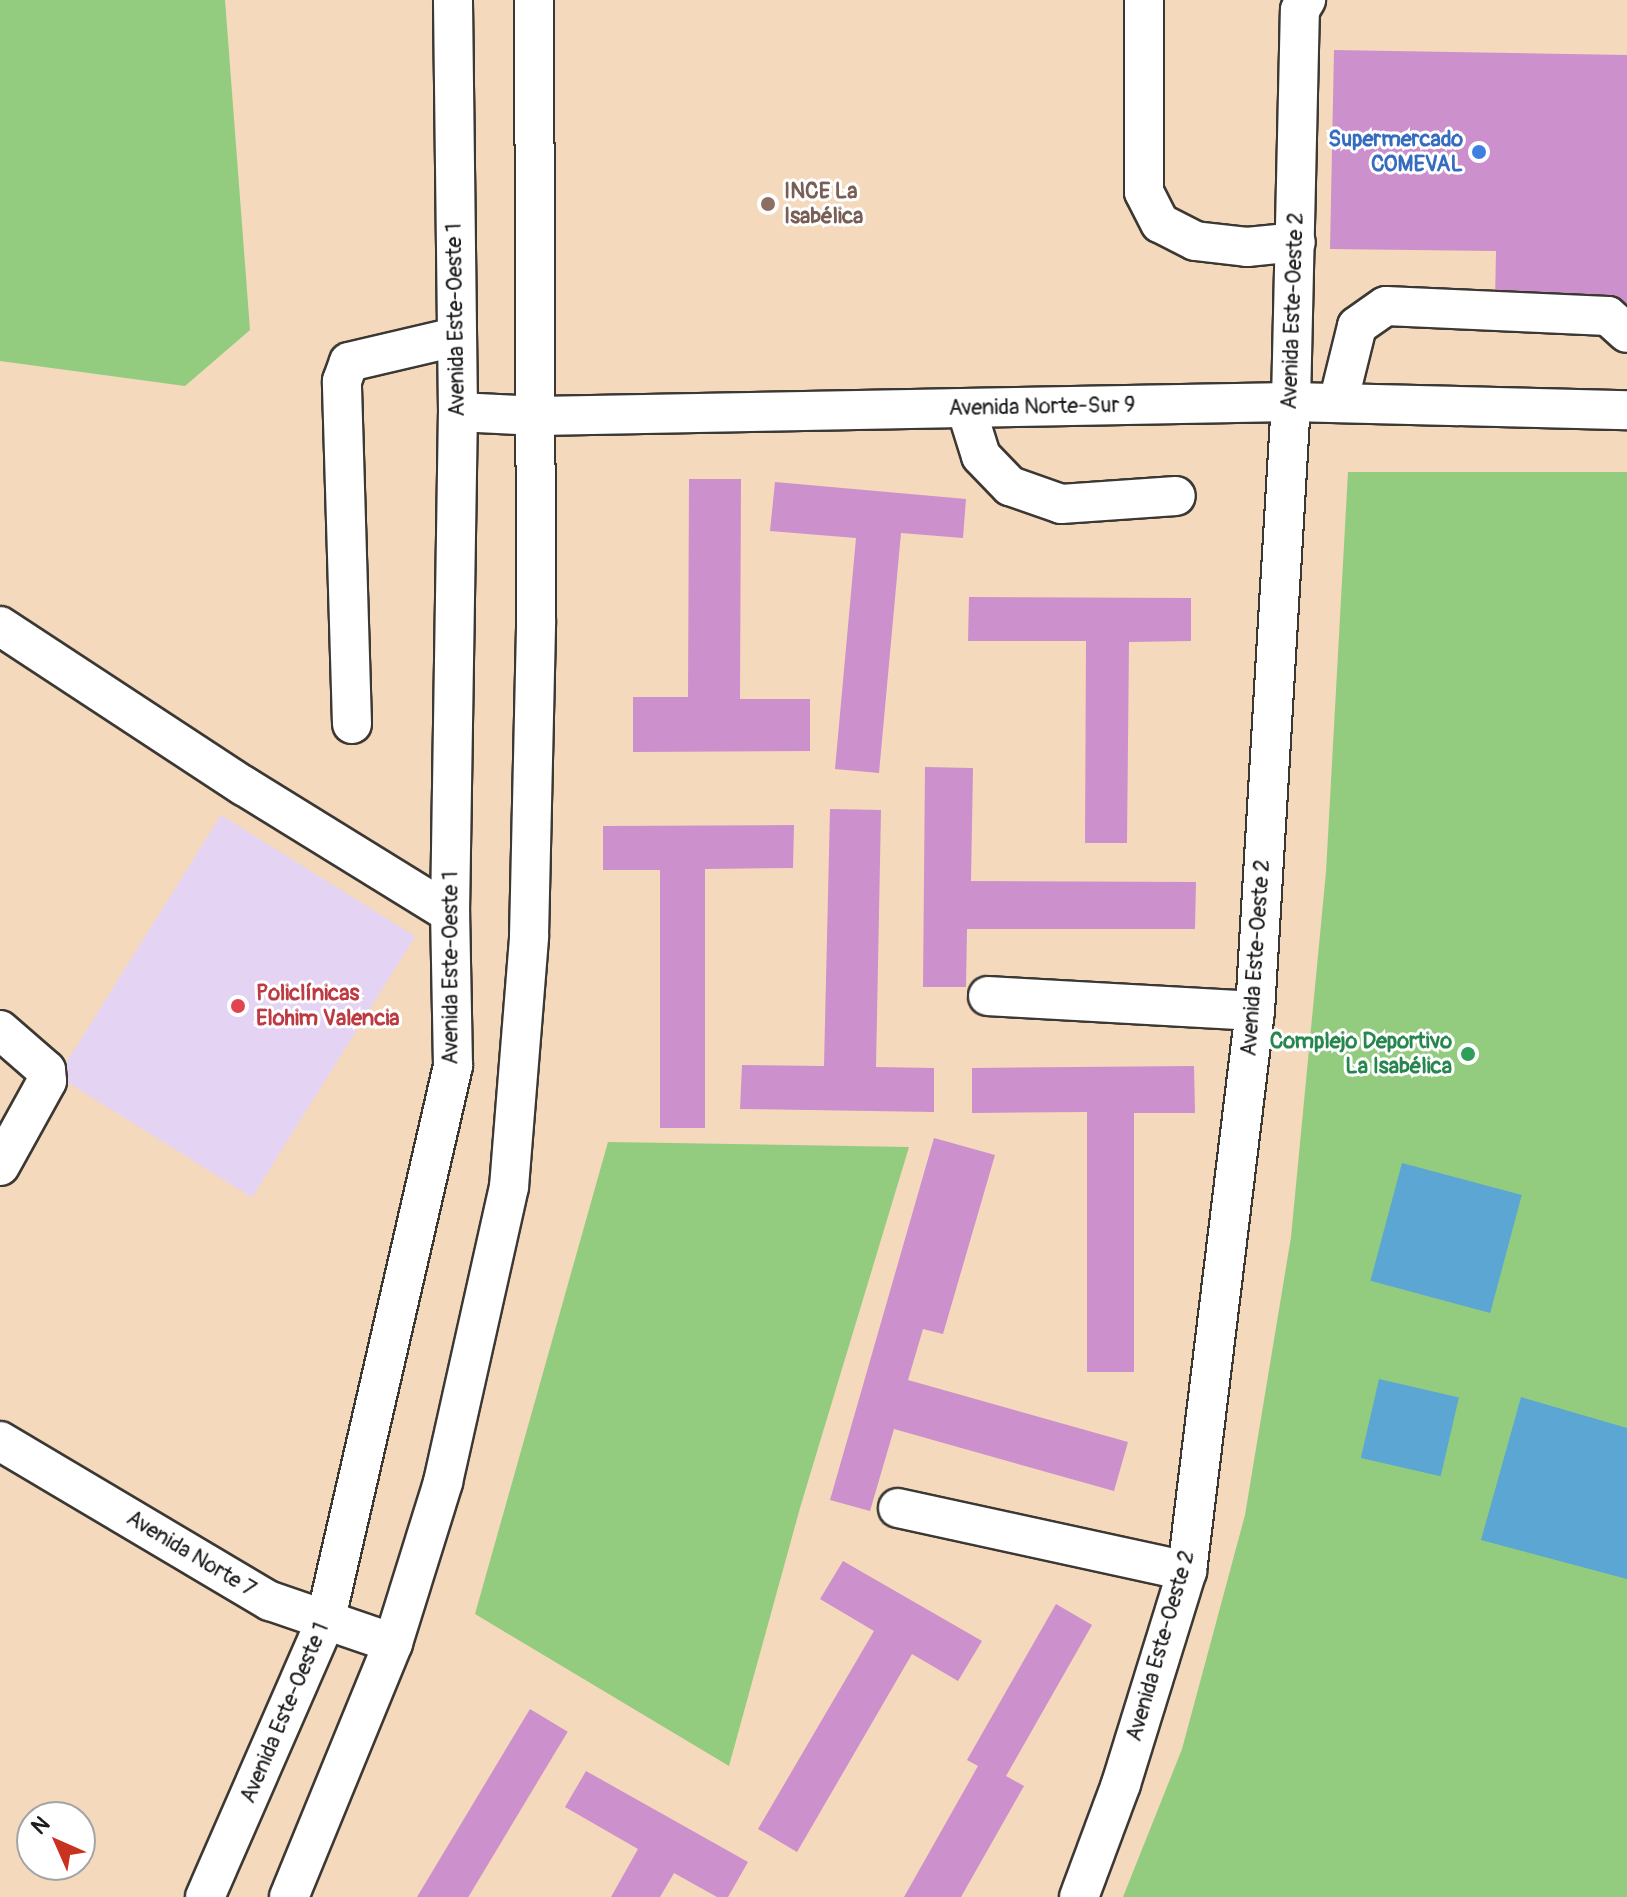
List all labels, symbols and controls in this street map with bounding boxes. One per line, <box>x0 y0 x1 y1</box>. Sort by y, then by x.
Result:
place label: Supermercado COMEVAL <box>1328 126 1463 178</box>
marker: Supermercado COMEVAL <box>1470 143 1488 161</box>
place label: INCE La Isabélica <box>784 178 863 230</box>
marker: INCE La Isabélica <box>759 195 777 213</box>
street label: Avenida Este-Oeste 2 <box>1276 212 1310 410</box>
street label: Avenida Este-Oeste 1 <box>441 223 471 417</box>
street label: Avenida Norte-Sur 9 <box>948 392 1136 422</box>
street label: Avenida Este-Oeste 2 <box>1236 859 1276 1057</box>
street label: Avenida Este-Oeste 1 <box>438 871 464 1065</box>
place label: Policlínicas Elohim Valencia <box>256 980 400 1032</box>
marker: Policlínicas Elohim Valencia <box>227 995 249 1017</box>
place label: Complejo Deportivo La Isabélica <box>1270 1028 1452 1080</box>
marker: Complejo Deportivo La Isabélica <box>1459 1045 1477 1063</box>
street label: Avenida Norte 7 <box>122 1505 260 1603</box>
street label: Avenida Este-Oeste 2 <box>1121 1548 1201 1744</box>
street label: Avenida Este-Oeste 1 <box>235 1619 335 1807</box>
north arrow <box>16 1801 96 1881</box>
text: N <box>25 1810 56 1841</box>

